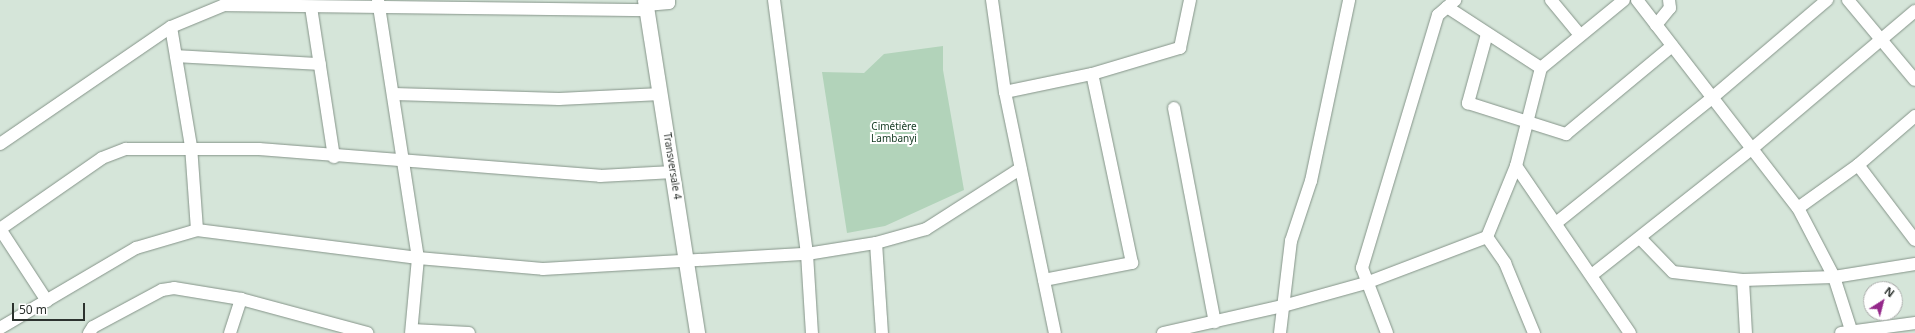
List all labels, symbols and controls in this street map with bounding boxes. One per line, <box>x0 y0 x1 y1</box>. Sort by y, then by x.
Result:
park label: Cimétière Lambanyi <box>871 120 917 144</box>
street label: Transversale 4 <box>661 132 683 200</box>
north arrow <box>1863 281 1903 321</box>
text: N <box>1882 283 1898 300</box>
scale bar <box>14 295 87 321</box>
text: 50 m <box>19 301 47 318</box>

